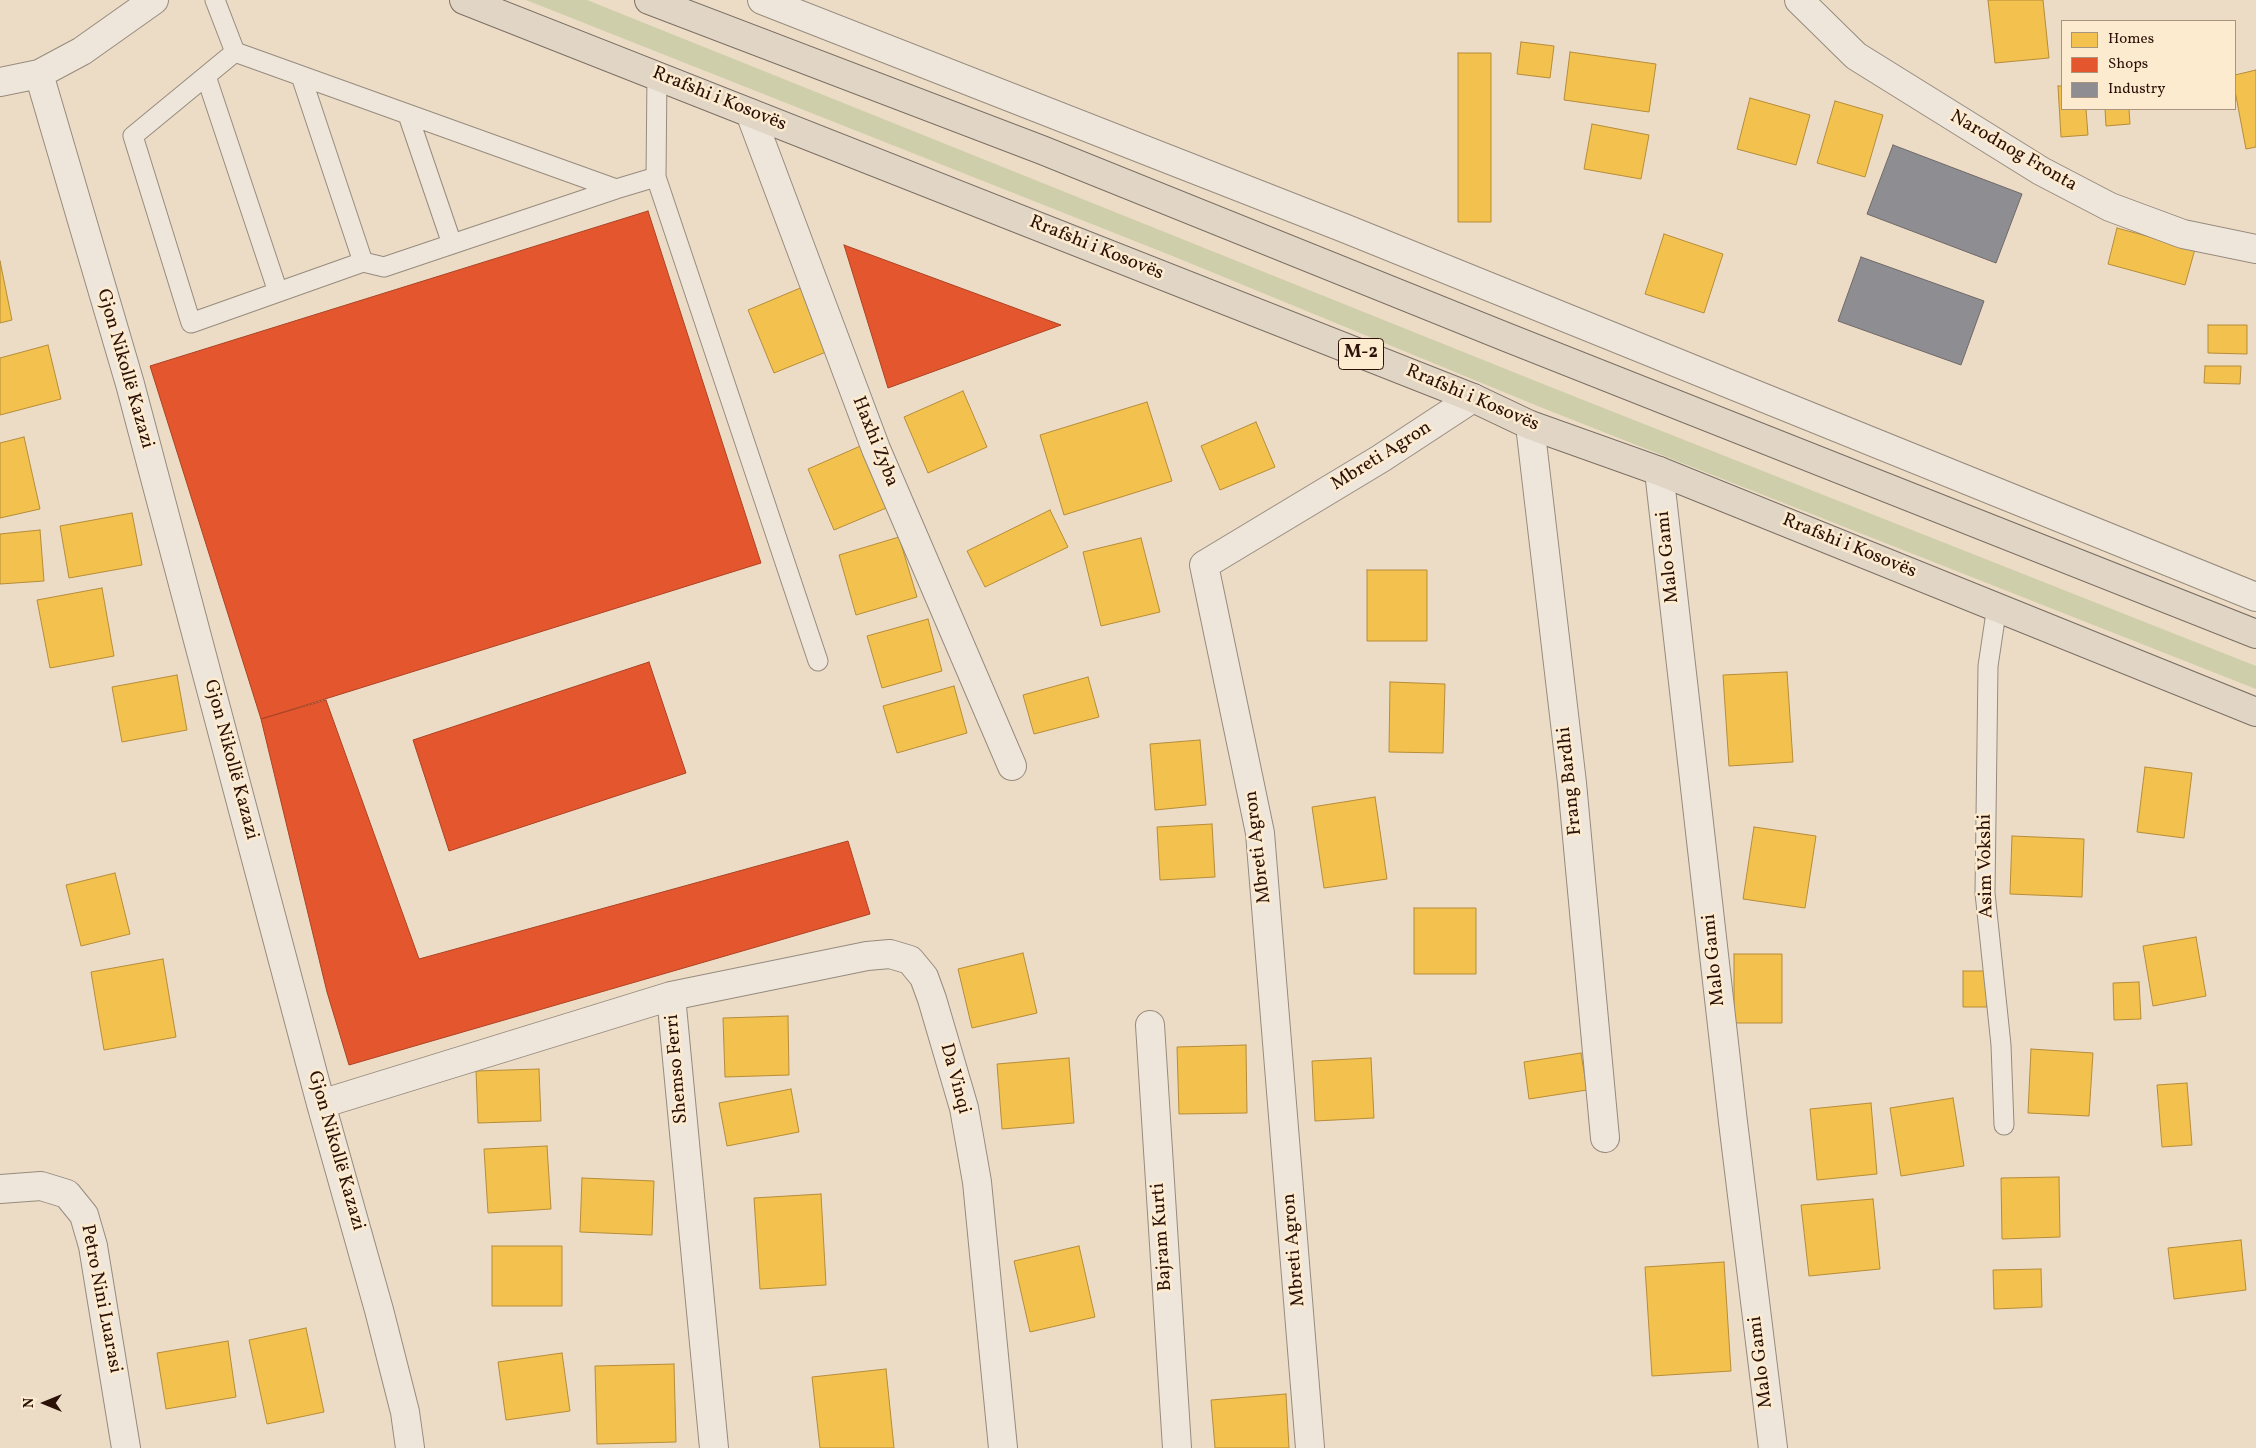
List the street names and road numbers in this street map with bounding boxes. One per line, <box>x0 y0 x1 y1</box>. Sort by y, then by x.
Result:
street label: Rrafshi i Kosovës <box>649 63 789 137</box>
street label: Narodnog Fronta <box>1945 106 2081 198</box>
street label: Rrafshi i Kosovës <box>1026 212 1166 286</box>
street label: Gjon Nikollë Kazazi <box>90 287 158 451</box>
road number: M-2 <box>1338 338 1384 369</box>
street label: Rrafshi i Kosovës <box>1402 361 1542 437</box>
street label: Haxhi Zyba <box>846 393 902 491</box>
street label: Mbreti Agron <box>1328 417 1436 497</box>
street label: Malo Gami <box>1653 510 1685 604</box>
street label: Rrafshi i Kosovës <box>1779 510 1919 584</box>
street label: Gjon Nikollë Kazazi <box>198 677 262 843</box>
street label: Frang Bardhi <box>1554 725 1588 837</box>
street label: Mbreti Agron <box>1241 789 1277 905</box>
street label: Asim Vokshi <box>1975 814 1999 918</box>
street label: Malo Gami <box>1699 913 1731 1007</box>
street label: Shemso Ferri <box>662 1013 694 1125</box>
street label: Da Vinqi <box>934 1041 974 1117</box>
street label: Gjon Nikollë Kazazi <box>301 1069 369 1233</box>
street label: Bajram Kurti <box>1148 1182 1178 1292</box>
street label: Mbreti Agron <box>1279 1192 1311 1308</box>
street label: Petro Nini Luarasi <box>74 1223 126 1375</box>
street label: Malo Gami <box>1745 1315 1779 1409</box>

